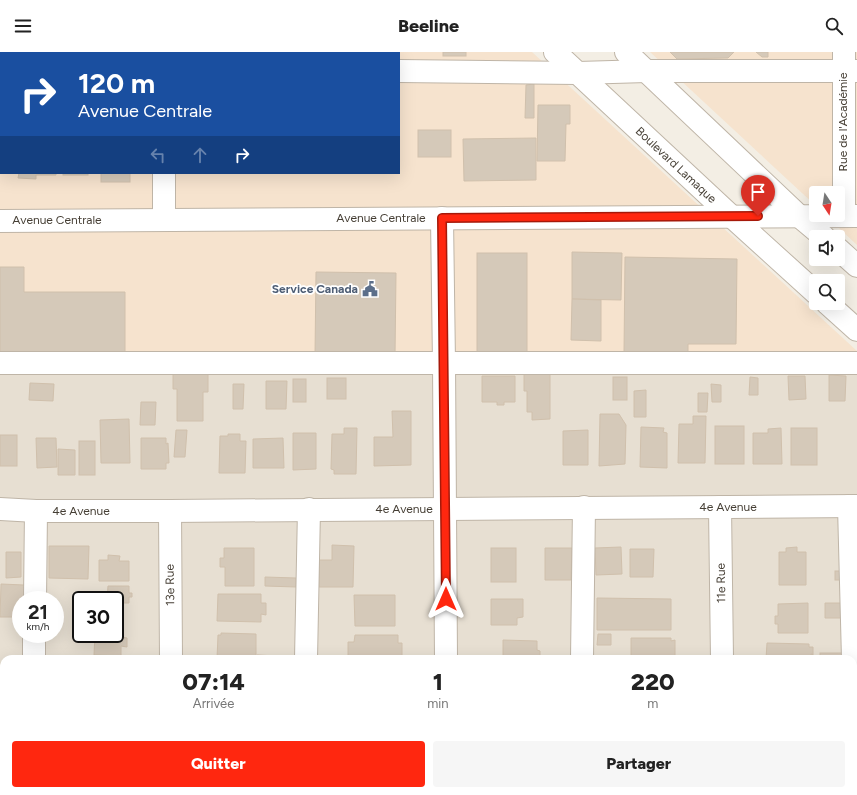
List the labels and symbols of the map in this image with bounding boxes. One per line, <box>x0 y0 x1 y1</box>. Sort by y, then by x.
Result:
street label: Rue de l'Académie <box>836 72 850 172</box>
street label: Boulevard Lamaque <box>633 124 720 206</box>
pin <box>741 175 775 216</box>
north arrow <box>809 186 845 222</box>
street label: Avenue Centrale <box>336 211 426 225</box>
street label: Avenue Centrale <box>12 213 102 227</box>
public building icon: Service Canada <box>361 280 379 298</box>
place label: Service Canada <box>272 282 358 296</box>
street label: 4e Avenue <box>699 500 757 514</box>
street label: 4e Avenue <box>375 502 433 516</box>
street label: 4e Avenue <box>52 504 110 518</box>
street label: 11e Rue <box>714 562 728 603</box>
street label: 13e Rue <box>163 564 177 606</box>
position arrow <box>425 578 467 620</box>
speed limit sign: 30 <box>72 591 124 643</box>

